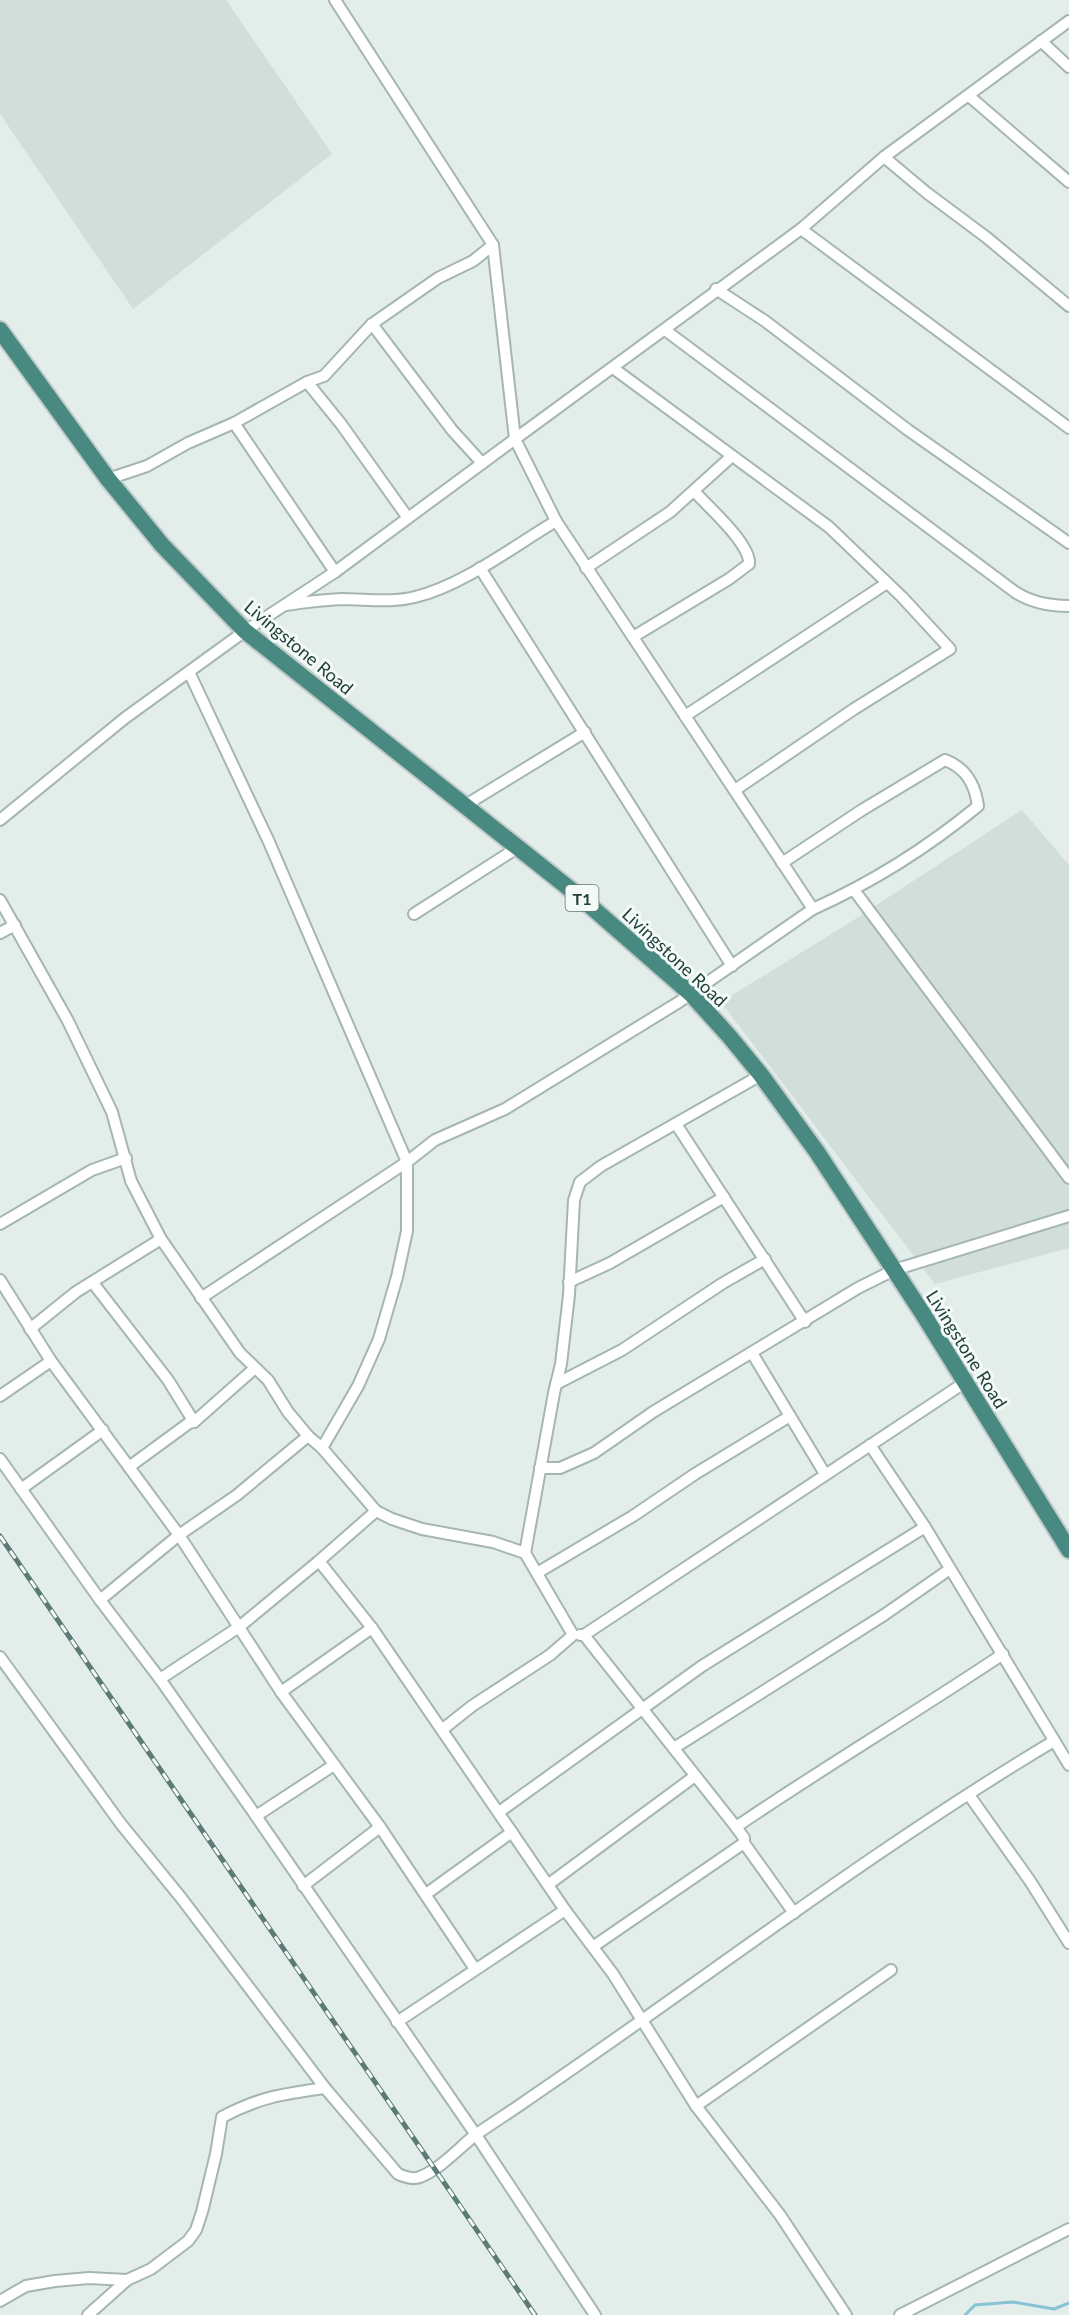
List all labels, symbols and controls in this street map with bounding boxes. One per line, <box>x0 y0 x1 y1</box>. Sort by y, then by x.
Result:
street label: Livingstone Road <box>240 595 358 699</box>
road number: T1 <box>566 885 598 911</box>
street label: Livingstone Road <box>618 903 732 1011</box>
street label: Livingstone Road <box>922 1286 1012 1412</box>

